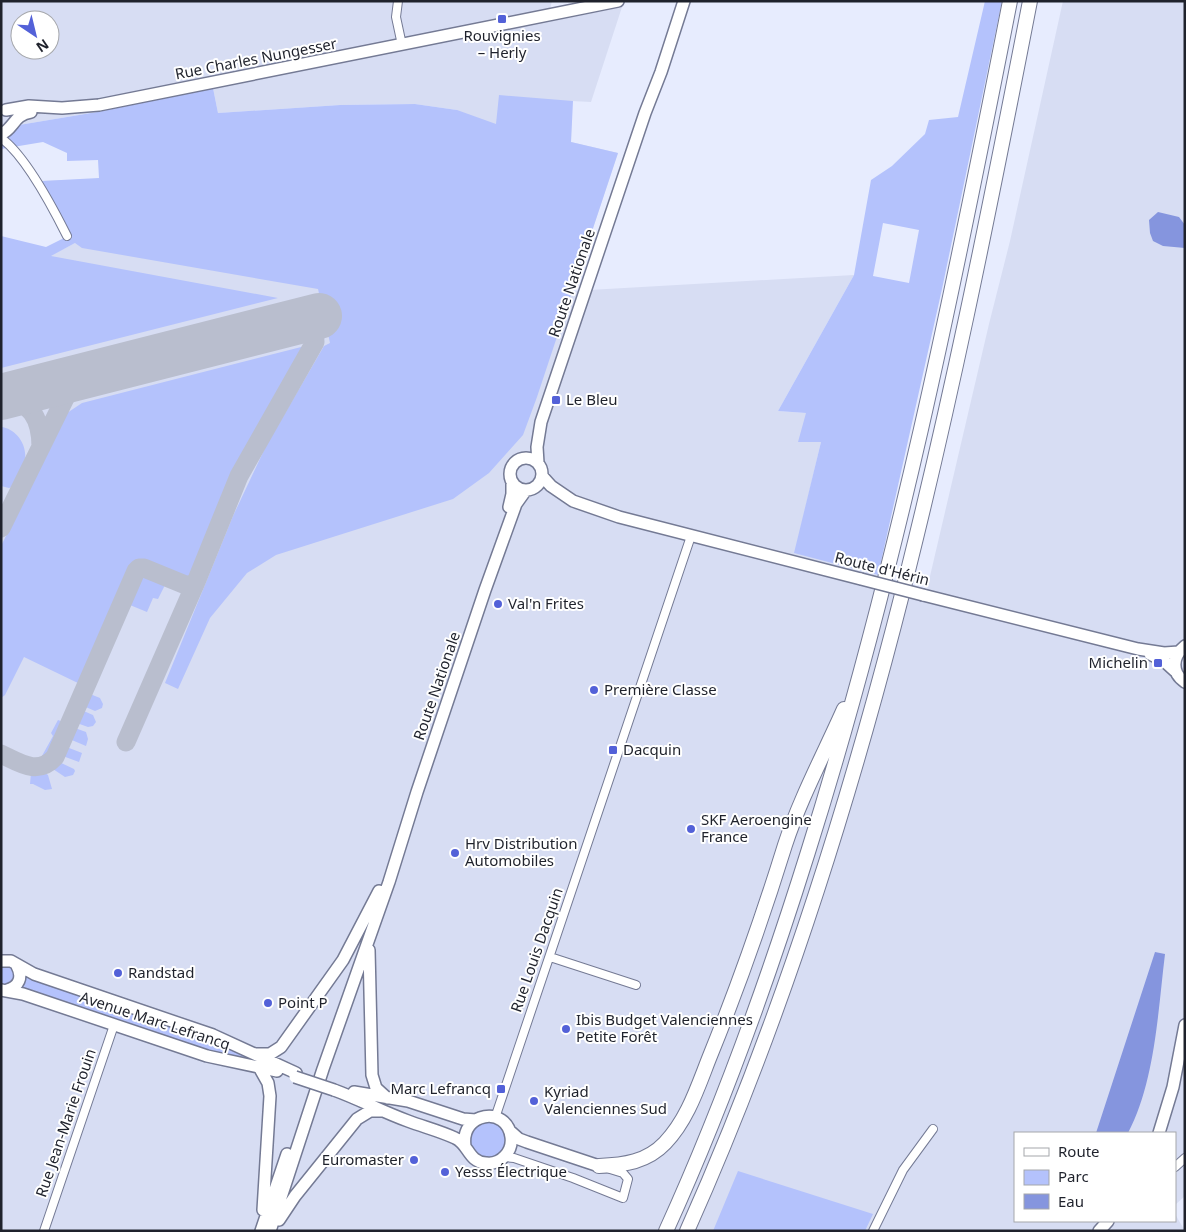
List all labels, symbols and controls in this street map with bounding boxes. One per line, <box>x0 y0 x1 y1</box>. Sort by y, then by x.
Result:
north arrow <box>10 10 60 60</box>
marker: Rouvignies – Herly <box>496 13 508 25</box>
place label: Rouvignies – Herly <box>463 25 541 62</box>
street label: Rue Charles Nungesser <box>173 33 338 84</box>
text: N <box>33 35 53 57</box>
street label: Route Nationale <box>543 226 599 340</box>
place label: Le Bleu <box>566 389 618 409</box>
marker: Le Bleu <box>550 394 562 406</box>
street label: Route d'Hérin <box>833 547 932 589</box>
place label: Val'n Frites <box>508 593 584 613</box>
marker: Val'n Frites <box>492 598 504 610</box>
street label: Route Nationale <box>408 629 464 743</box>
place label: Michelin <box>1089 652 1148 672</box>
marker: Michelin <box>1152 657 1164 669</box>
place label: Première Classe <box>604 679 717 699</box>
marker: Première Classe <box>588 684 600 696</box>
place label: Dacquin <box>623 739 681 759</box>
marker: Dacquin <box>607 744 619 756</box>
place label: SKF Aeroengine France <box>701 809 812 846</box>
marker: SKF Aeroengine France <box>685 823 697 835</box>
place label: Hrv Distribution Automobiles <box>465 833 577 870</box>
marker: Hrv Distribution Automobiles <box>449 847 461 859</box>
street label: Rue Louis Dacquin <box>505 885 567 1015</box>
place label: Randstad <box>128 962 194 982</box>
marker: Randstad <box>112 967 124 979</box>
street label: Avenue Marc Lefrancq <box>78 986 233 1054</box>
place label: Point P <box>278 992 328 1012</box>
marker: Point P <box>262 997 274 1009</box>
place label: Ibis Budget Valenciennes Petite Forêt <box>576 1009 753 1046</box>
marker: Ibis Budget Valenciennes Petite Forêt <box>560 1023 572 1035</box>
street label: Rue Jean-Marie Frouin <box>30 1046 100 1200</box>
place label: Marc Lefrancq <box>390 1078 491 1098</box>
place label: Kyriad Valenciennes Sud <box>544 1081 667 1118</box>
marker: Marc Lefrancq <box>495 1083 507 1095</box>
marker: Kyriad Valenciennes Sud <box>528 1095 540 1107</box>
legend <box>1014 1132 1176 1222</box>
text: Route <box>1058 1141 1100 1161</box>
place label: Euromaster <box>322 1149 404 1169</box>
marker: Euromaster <box>408 1154 420 1166</box>
place label: Yesss Électrique <box>455 1161 567 1181</box>
marker: Yesss Électrique <box>439 1166 451 1178</box>
text: Parc <box>1058 1166 1089 1186</box>
text: Eau <box>1058 1191 1084 1211</box>

